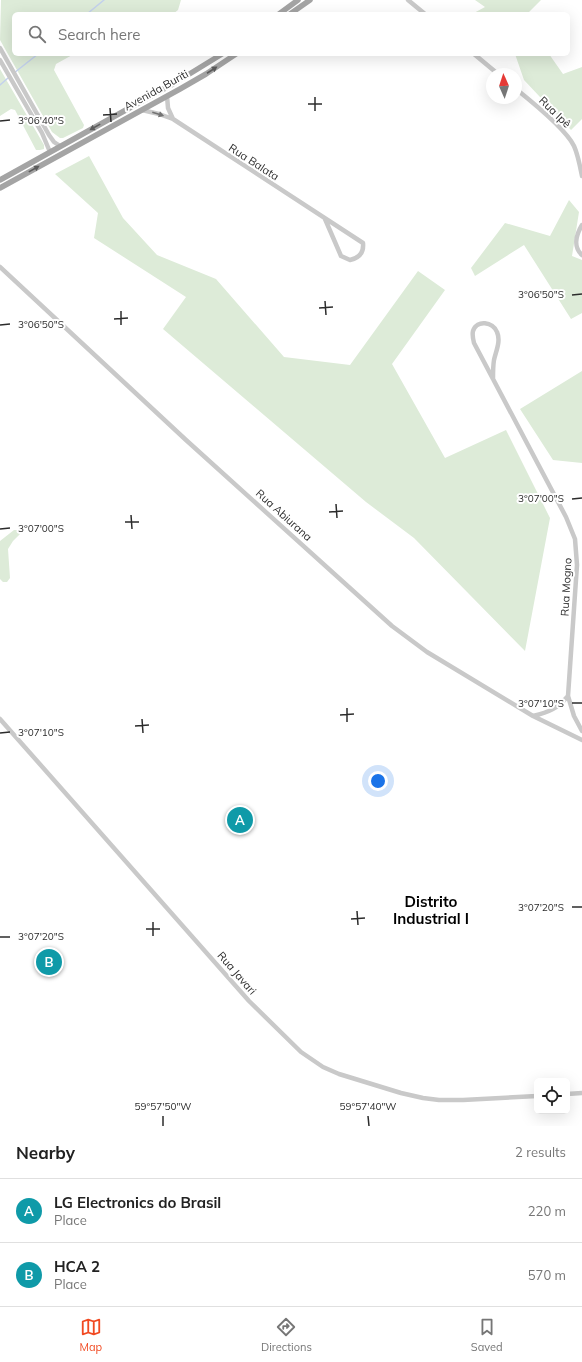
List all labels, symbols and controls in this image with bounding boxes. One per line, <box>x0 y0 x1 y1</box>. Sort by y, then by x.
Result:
search box <box>12 12 570 56</box>
icon: search <box>26 23 48 45</box>
text: Search here <box>58 25 140 44</box>
one-way arrow <box>207 66 218 74</box>
street label: Avenida Buriti <box>121 67 191 113</box>
north arrow <box>486 68 522 104</box>
street label: Rua Ipê <box>536 93 574 131</box>
one-way arrow <box>152 111 164 117</box>
text: 3°06'40"S <box>18 114 64 127</box>
one-way arrow <box>89 124 101 131</box>
street label: Rua Balata <box>226 141 282 183</box>
one-way arrow <box>28 166 40 172</box>
text: 3°06'50"S <box>518 288 564 301</box>
text: 3°06'50"S <box>18 318 64 331</box>
street label: Rua Abiurana <box>253 486 315 544</box>
text: 3°07'00"S <box>518 492 564 505</box>
text: 3°07'00"S <box>18 522 64 535</box>
street label: Rua Mogno <box>557 557 575 617</box>
text: 3°07'10"S <box>518 697 564 710</box>
text: 3°07'10"S <box>18 726 64 739</box>
your location <box>368 771 388 791</box>
pin: A <box>227 805 253 835</box>
district label: Distrito Industrial I <box>393 892 469 928</box>
text: 3°07'20"S <box>518 901 564 914</box>
text: 3°07'20"S <box>18 930 64 943</box>
pin: B <box>36 947 62 977</box>
street label: Rua Javari <box>214 949 260 997</box>
map controls <box>534 1078 570 1114</box>
button: locate <box>534 1078 570 1114</box>
text: 59°57'50"W <box>135 1100 191 1113</box>
text: 59°57'40"W <box>340 1100 396 1113</box>
text: Nearby <box>16 1142 75 1163</box>
text: 2 results <box>515 1144 566 1160</box>
text: LG Electronics do Brasil <box>54 1193 221 1212</box>
text: A <box>24 1203 34 1219</box>
text: 220 m <box>528 1203 566 1219</box>
text: Place <box>54 1212 87 1228</box>
text: HCA 2 <box>54 1257 100 1276</box>
text: B <box>25 1267 33 1283</box>
text: 570 m <box>528 1267 566 1283</box>
text: Place <box>54 1276 87 1292</box>
tab: Map <box>79 1316 102 1354</box>
tab: Directions <box>261 1316 312 1354</box>
tab: Saved <box>471 1316 503 1354</box>

